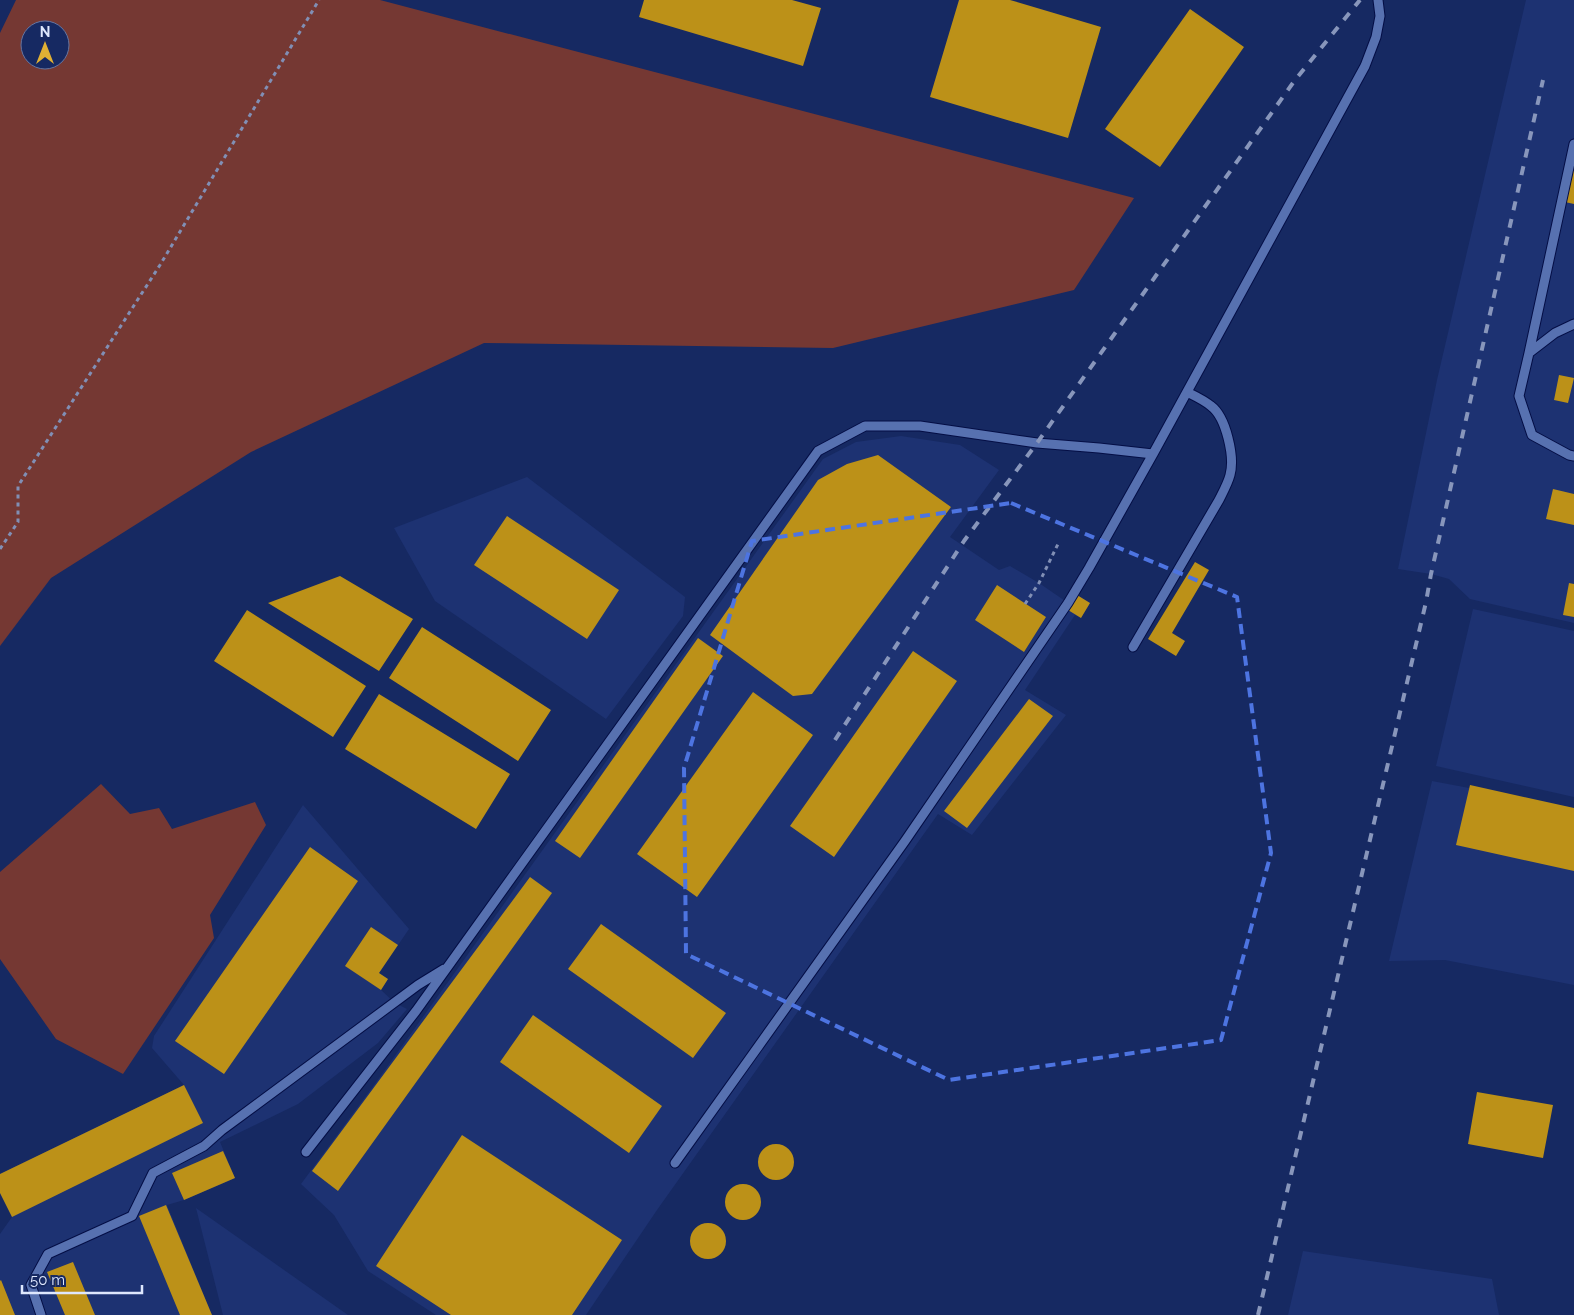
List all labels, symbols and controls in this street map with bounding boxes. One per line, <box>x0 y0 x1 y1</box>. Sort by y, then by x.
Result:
north arrow <box>20 20 70 70</box>
text: N <box>40 24 50 40</box>
scale bar <box>22 1262 142 1294</box>
text: 50 m <box>30 1271 65 1289</box>

